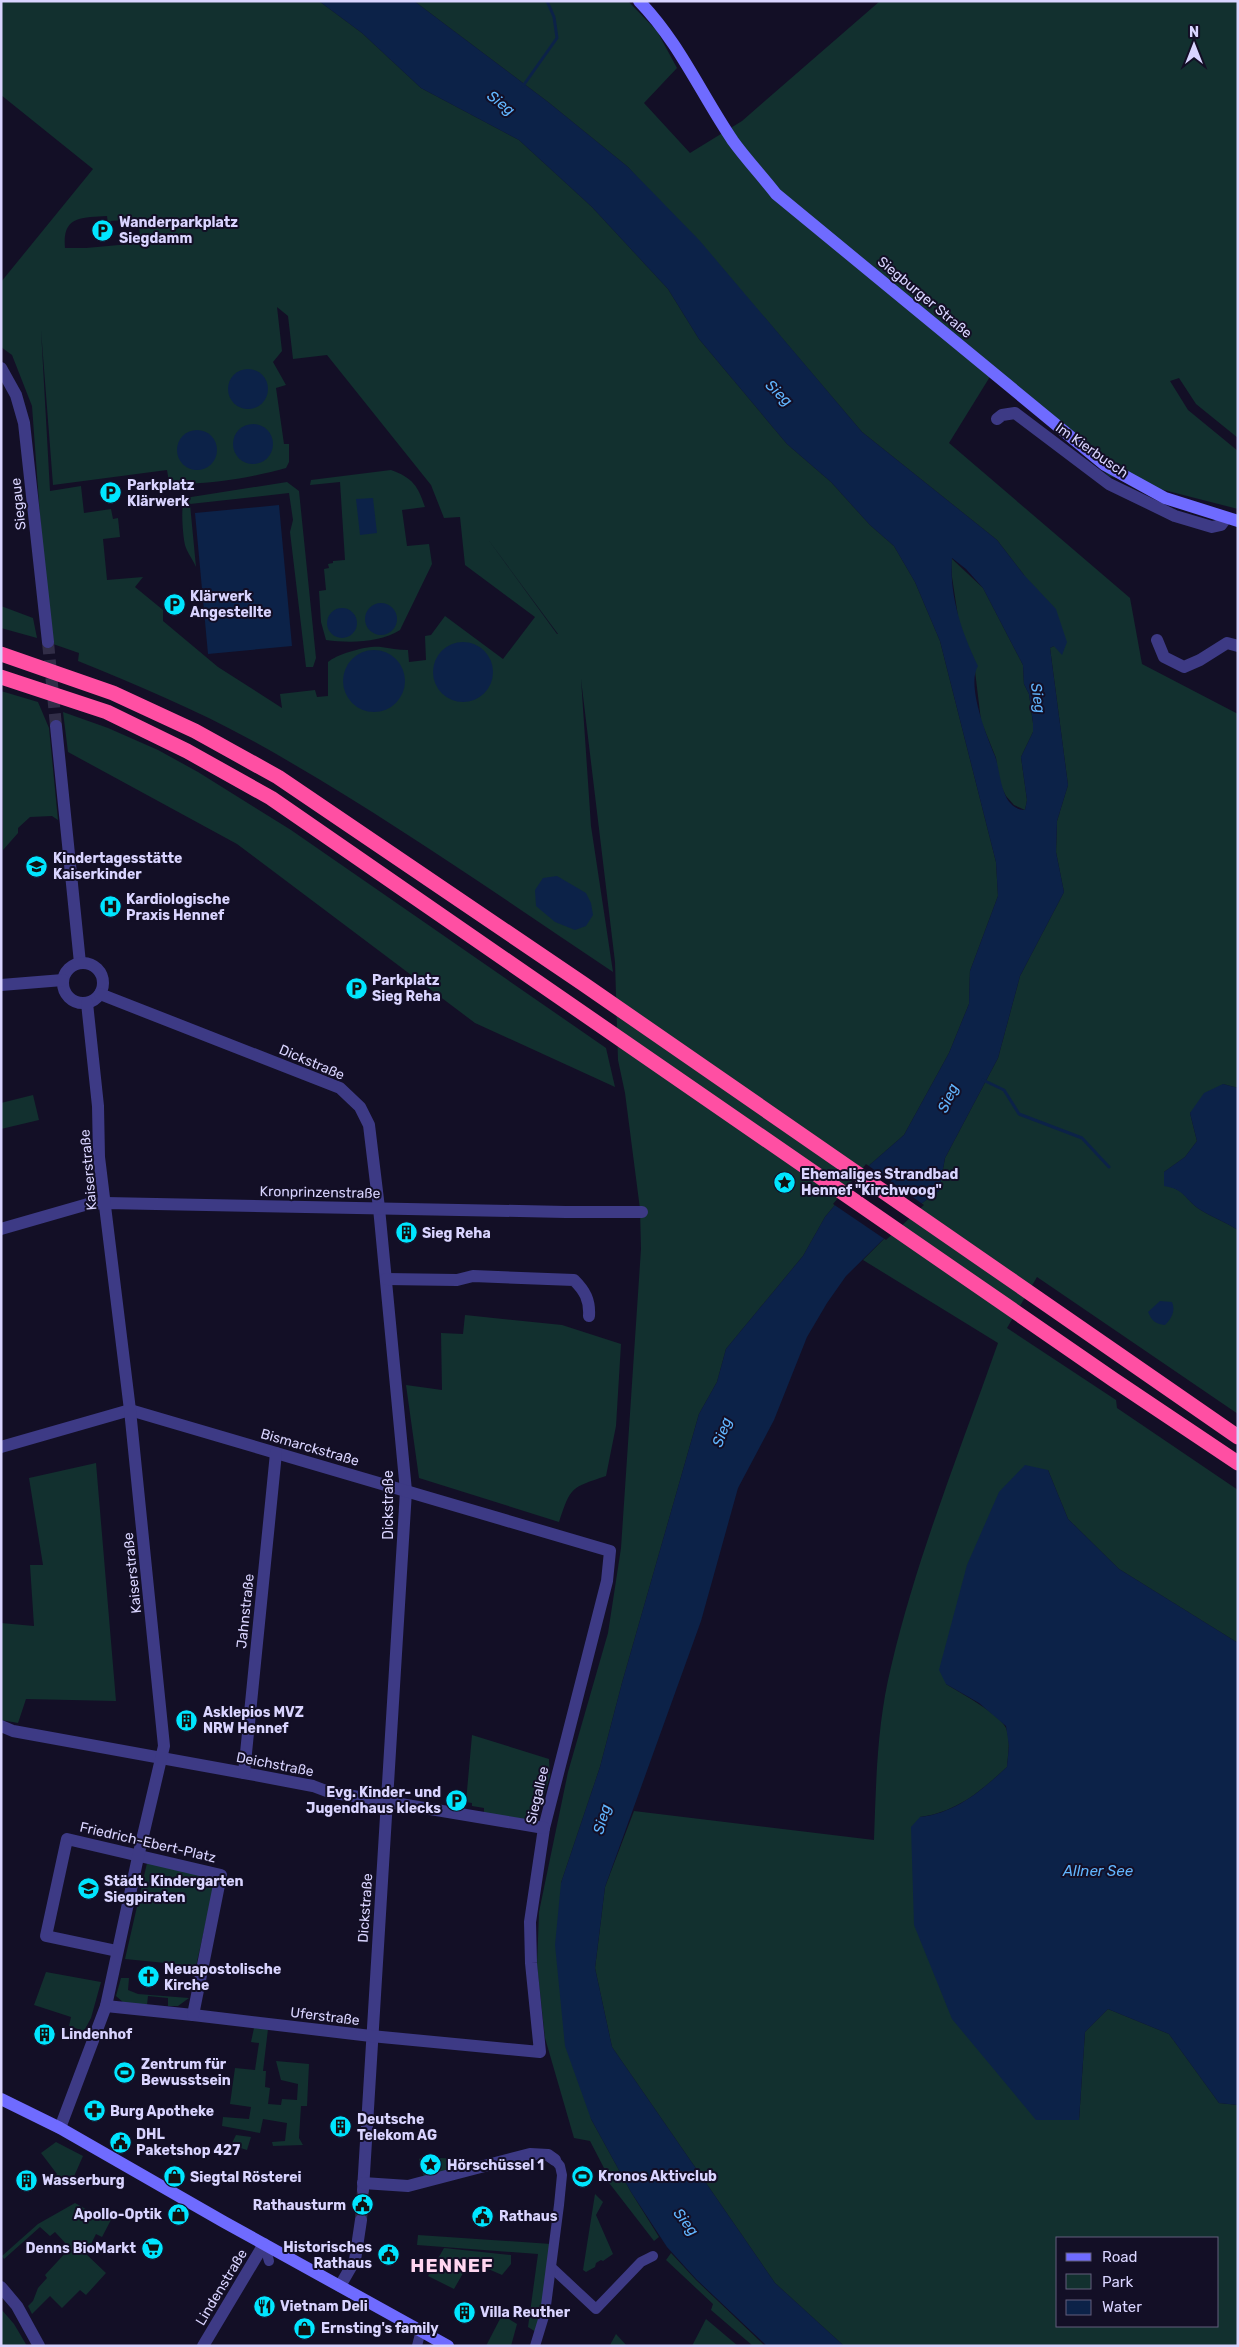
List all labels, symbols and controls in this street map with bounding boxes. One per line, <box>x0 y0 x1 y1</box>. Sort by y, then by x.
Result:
north arrow <box>1169 20 1219 70</box>
text: N <box>1189 24 1199 41</box>
water label: Sieg <box>484 87 519 119</box>
place label: Wanderparkplatz Siegdamm <box>119 214 238 247</box>
parking icon: Wanderparkplatz Siegdamm <box>91 218 115 242</box>
street label: Siegburger Straße <box>874 253 975 342</box>
water label: Sieg <box>762 376 796 410</box>
street label: Im Kierbusch <box>1052 419 1131 482</box>
street label: Siegaue <box>7 477 30 531</box>
place label: Parkplatz Klärwerk <box>127 477 195 510</box>
parking icon: Parkplatz Klärwerk <box>99 481 123 505</box>
place label: Klärwerk Angestellte <box>190 588 272 621</box>
parking icon: Klärwerk Angestellte <box>162 592 186 616</box>
water label: Sieg <box>1027 682 1049 714</box>
place label: Kindertagesstätte Kaiserkinder <box>53 850 182 883</box>
school or university icon: Kindertagesstätte Kaiserkinder <box>25 854 49 878</box>
place label: Kardiologische Praxis Hennef <box>126 891 230 924</box>
hospital icon: Kardiologische Praxis Hennef <box>98 895 122 919</box>
place label: Parkplatz Sieg Reha <box>372 972 441 1005</box>
parking icon: Parkplatz Sieg Reha <box>344 976 368 1000</box>
street label: Dickstraße <box>277 1041 347 1084</box>
water label: Sieg <box>934 1080 962 1115</box>
street label: Kaiserstraße <box>76 1129 101 1211</box>
place label: Ehemaliges Strandbad Hennef "Kirchwoog" <box>801 1166 959 1199</box>
place icon: Ehemaliges Strandbad Hennef "Kirchwoog" <box>773 1170 797 1194</box>
street label: Kronprinzenstraße <box>260 1183 381 1202</box>
building icon: Sieg Reha <box>394 1221 418 1245</box>
place label: Sieg Reha <box>422 1225 491 1242</box>
water label: Sieg <box>708 1415 736 1449</box>
street label: Bismarckstraße <box>259 1425 361 1470</box>
street label: Dickstraße <box>380 1470 397 1540</box>
street label: Kaiserstraße <box>120 1531 145 1614</box>
street label: Jahnstraße <box>233 1573 258 1649</box>
place label: Asklepios MVZ NRW Hennef <box>203 1704 304 1737</box>
building icon: Asklepios MVZ NRW Hennef <box>175 1708 199 1732</box>
street label: Deichstraße <box>235 1749 315 1780</box>
street label: Siegallee <box>523 1765 552 1826</box>
place label: Evg. Kinder- und Jugendhaus klecks <box>306 1784 441 1817</box>
parking icon: Evg. Kinder- und Jugendhaus klecks <box>445 1788 469 1812</box>
water label: Sieg <box>589 1802 615 1836</box>
street label: Friedrich-Ebert-Platz <box>78 1819 218 1866</box>
water label: Allner See <box>1062 1862 1134 1880</box>
place label: Städt. Kindergarten Siegpiraten <box>104 1873 243 1906</box>
street label: Dickstraße <box>355 1873 376 1943</box>
school or university icon: Städt. Kindergarten Siegpiraten <box>76 1877 100 1901</box>
place label: Neuapostolische Kirche <box>164 1961 281 1994</box>
church icon: Neuapostolische Kirche <box>136 1965 160 1989</box>
street label: Uferstraße <box>289 2004 361 2029</box>
building icon: Lindenhof <box>33 2022 57 2046</box>
place label: Lindenhof <box>61 2026 133 2043</box>
place label: Zentrum für Bewusstsein <box>141 2056 231 2089</box>
sports icon: Zentrum für Bewusstsein <box>113 2060 137 2084</box>
pharmacy icon: Burg Apotheke <box>82 2099 106 2123</box>
place label: Burg Apotheke <box>110 2103 214 2120</box>
place label: Deutsche Telekom AG <box>357 2111 437 2144</box>
building icon: Deutsche Telekom AG <box>329 2115 353 2139</box>
place label: DHL Paketshop 427 <box>136 2126 240 2159</box>
public building icon: DHL Paketshop 427 <box>108 2130 132 2154</box>
place icon: Hörschüssel 1 <box>419 2153 443 2177</box>
place label: Hörschüssel 1 <box>447 2157 544 2174</box>
sports icon: Kronos Aktivclub <box>570 2164 594 2188</box>
shop icon: Siegtal Rösterei <box>162 2165 186 2189</box>
building icon: Wasserburg <box>14 2168 38 2192</box>
place label: Kronos Aktivclub <box>598 2168 717 2185</box>
place label: Siegtal Rösterei <box>190 2169 302 2186</box>
place label: Wasserburg <box>42 2172 125 2189</box>
public building icon: Rathausturm <box>350 2193 374 2217</box>
place label: Rathausturm <box>253 2197 346 2214</box>
shop icon: Apollo-Optik <box>166 2202 190 2226</box>
public building icon: Rathaus <box>471 2204 495 2228</box>
water label: Sieg <box>670 2205 702 2240</box>
place label: Apollo-Optik <box>74 2206 163 2223</box>
place label: Rathaus <box>499 2208 558 2225</box>
supermarket icon: Denns BioMarkt <box>140 2236 164 2260</box>
legend <box>1056 2237 1219 2327</box>
place label: Historisches Rathaus <box>283 2239 372 2272</box>
place label: Denns BioMarkt <box>26 2240 136 2257</box>
public building icon: Historisches Rathaus <box>376 2243 400 2267</box>
street label: Lindenstraße <box>192 2246 251 2329</box>
text: Road <box>1102 2248 1138 2266</box>
district label: HENNEF <box>410 2254 494 2277</box>
text: Park <box>1102 2273 1133 2291</box>
restaurant icon: Vietnam Deli <box>252 2294 276 2318</box>
place label: Vietnam Deli <box>280 2298 368 2315</box>
text: Water <box>1102 2298 1142 2316</box>
building icon: Villa Reuther <box>452 2300 476 2324</box>
place label: Villa Reuther <box>480 2304 571 2321</box>
shop icon: Ernsting's family <box>293 2316 317 2340</box>
place label: Ernsting's family <box>321 2320 439 2337</box>

